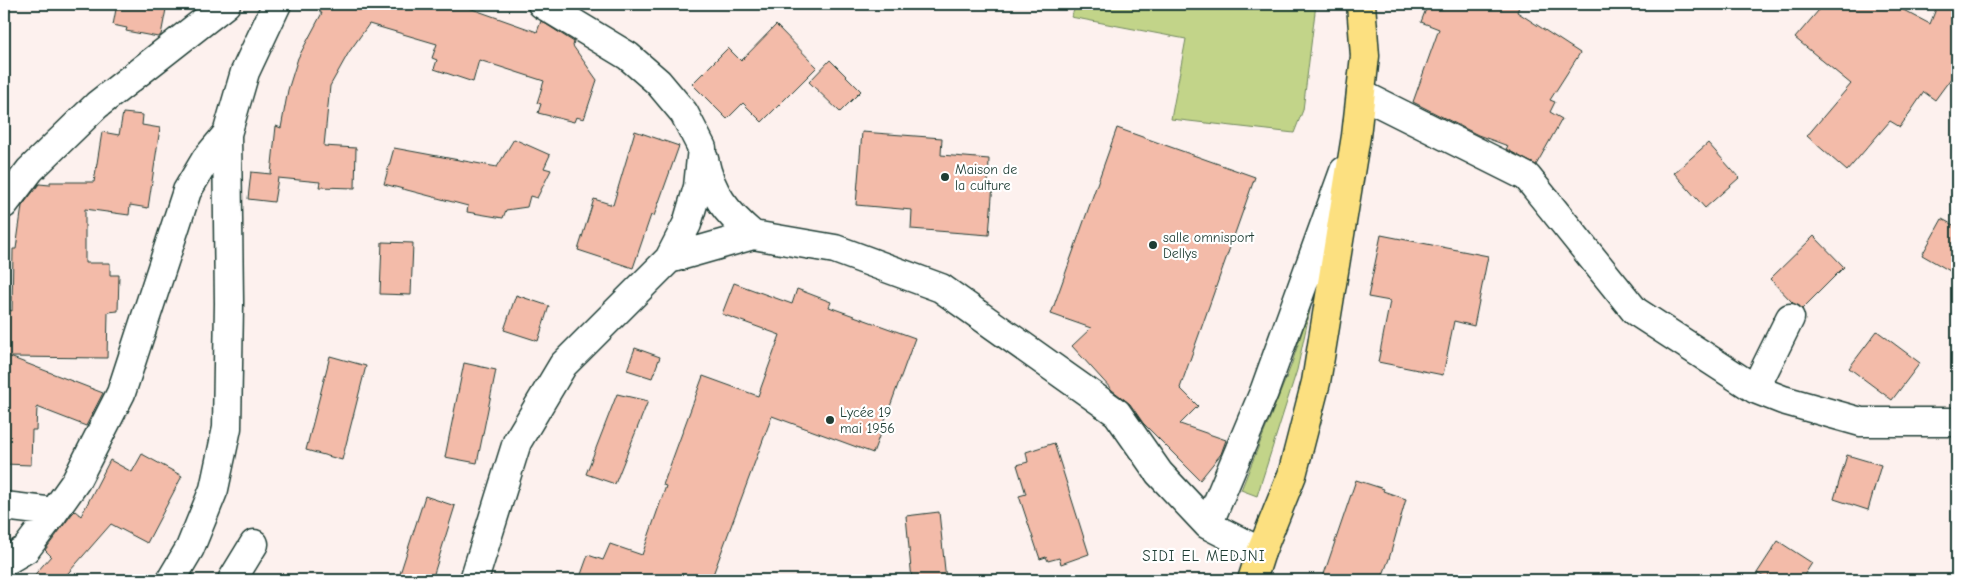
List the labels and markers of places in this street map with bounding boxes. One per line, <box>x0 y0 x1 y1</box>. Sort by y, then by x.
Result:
place label: Maison de la culture <box>955 161 1017 194</box>
marker: Maison de la culture <box>939 171 951 183</box>
place label: salle omnisport Dellys <box>1163 229 1255 262</box>
marker: salle omnisport Dellys <box>1147 239 1159 251</box>
place label: Lycée 19 mai 1956 <box>840 404 895 437</box>
marker: Lycée 19 mai 1956 <box>824 414 836 426</box>

